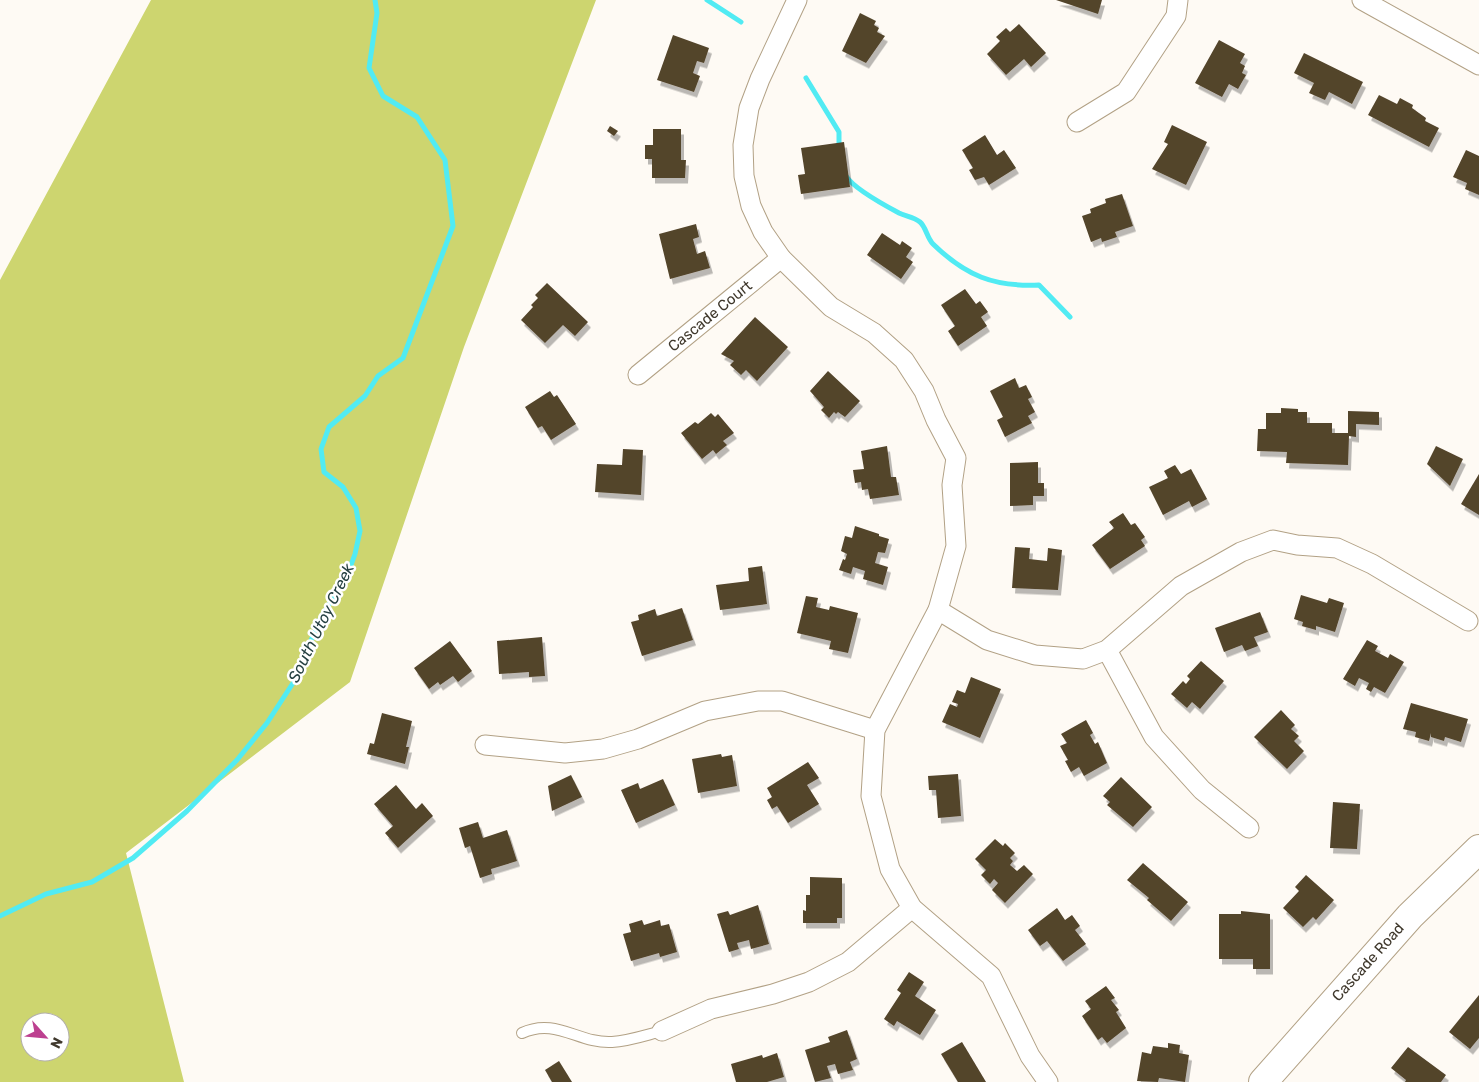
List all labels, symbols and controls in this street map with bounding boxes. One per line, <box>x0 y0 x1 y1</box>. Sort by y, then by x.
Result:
street label: Cascade Court <box>664 277 756 355</box>
water label: South Utoy Creek <box>284 560 358 686</box>
street label: Cascade Road <box>1328 919 1408 1005</box>
north arrow <box>20 1012 70 1062</box>
text: N <box>46 1034 66 1051</box>

